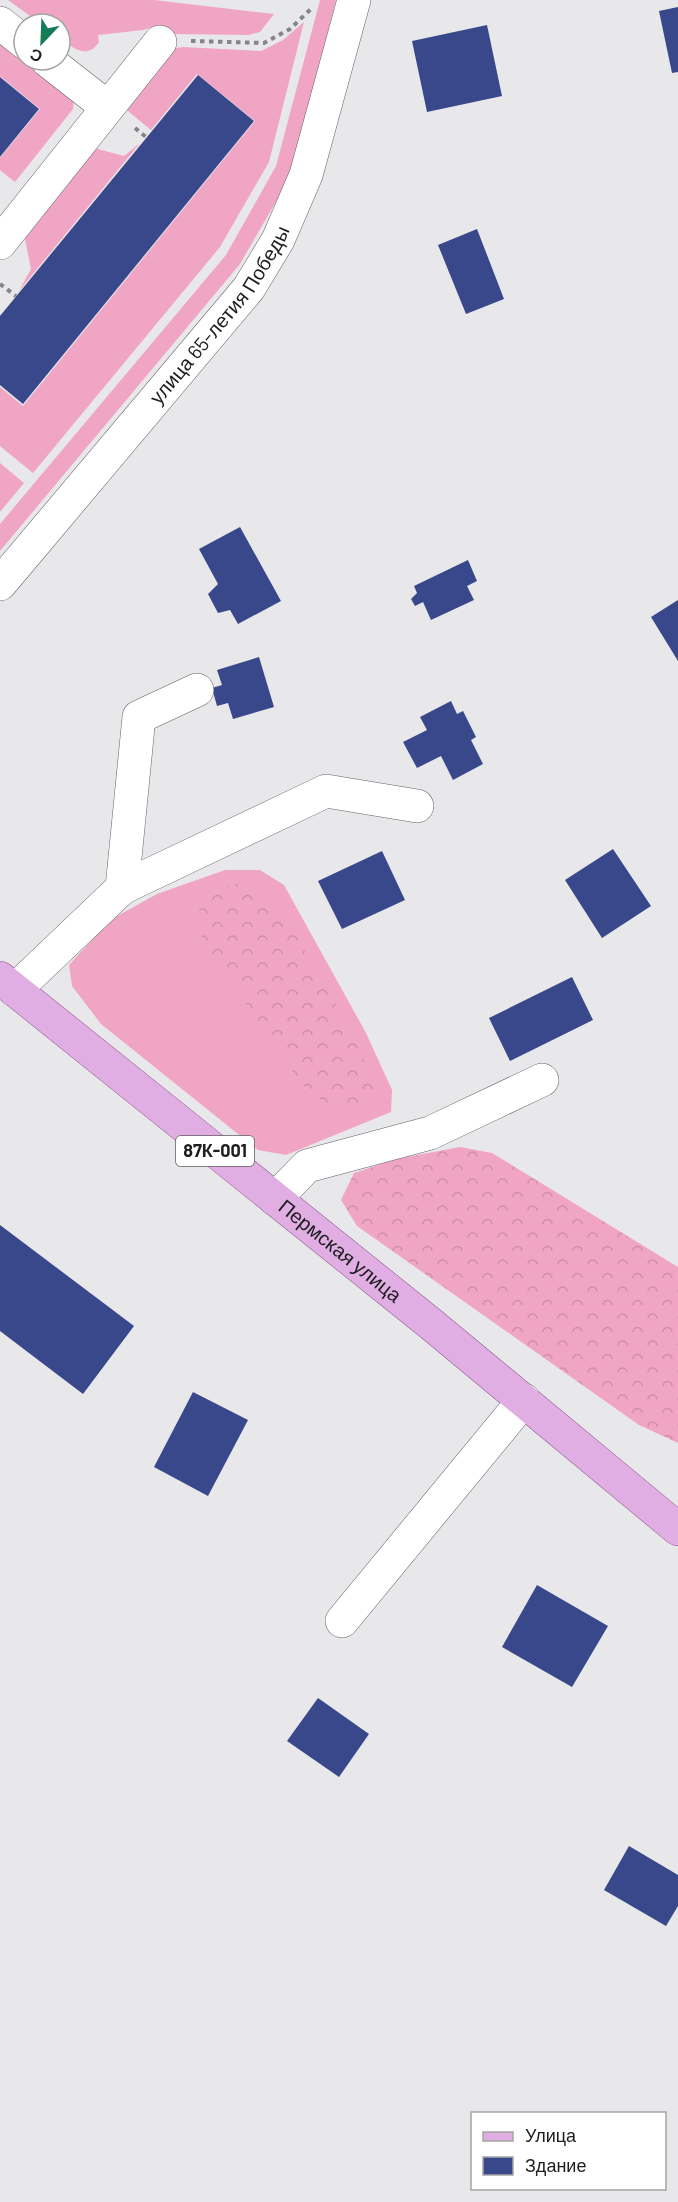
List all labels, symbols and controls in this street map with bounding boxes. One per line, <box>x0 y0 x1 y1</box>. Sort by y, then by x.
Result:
north arrow <box>12 12 72 72</box>
text: С <box>27 45 45 67</box>
street label: улица 65-летия Победы <box>144 222 294 408</box>
road number: 87К-001 <box>176 1136 254 1166</box>
street label: Пермская улица <box>274 1194 408 1307</box>
legend <box>471 2112 666 2190</box>
text: Улица <box>525 2124 577 2146</box>
text: Здание <box>525 2154 586 2176</box>

